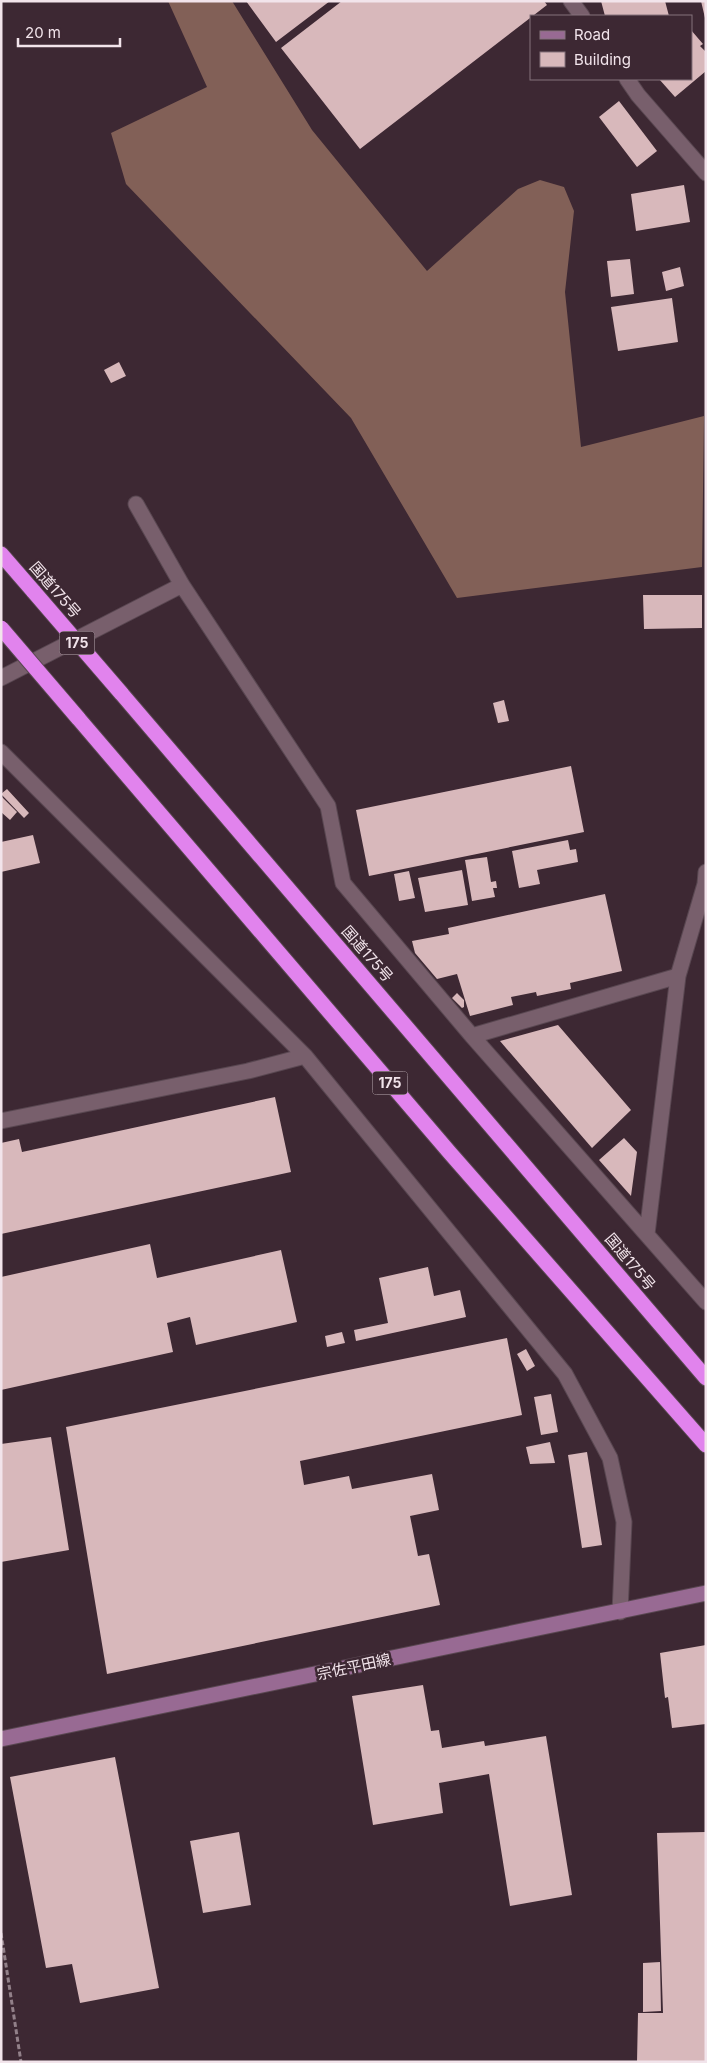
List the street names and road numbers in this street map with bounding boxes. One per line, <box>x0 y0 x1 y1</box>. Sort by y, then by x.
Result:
street label: 国道175号 <box>26 558 85 622</box>
road number: 175 <box>60 632 94 654</box>
street label: 国道175号 <box>338 922 397 986</box>
road number: 175 <box>372 1072 408 1094</box>
street label: 国道175号 <box>601 1229 660 1294</box>
street label: 宗佐平田線 <box>315 1649 393 1684</box>

